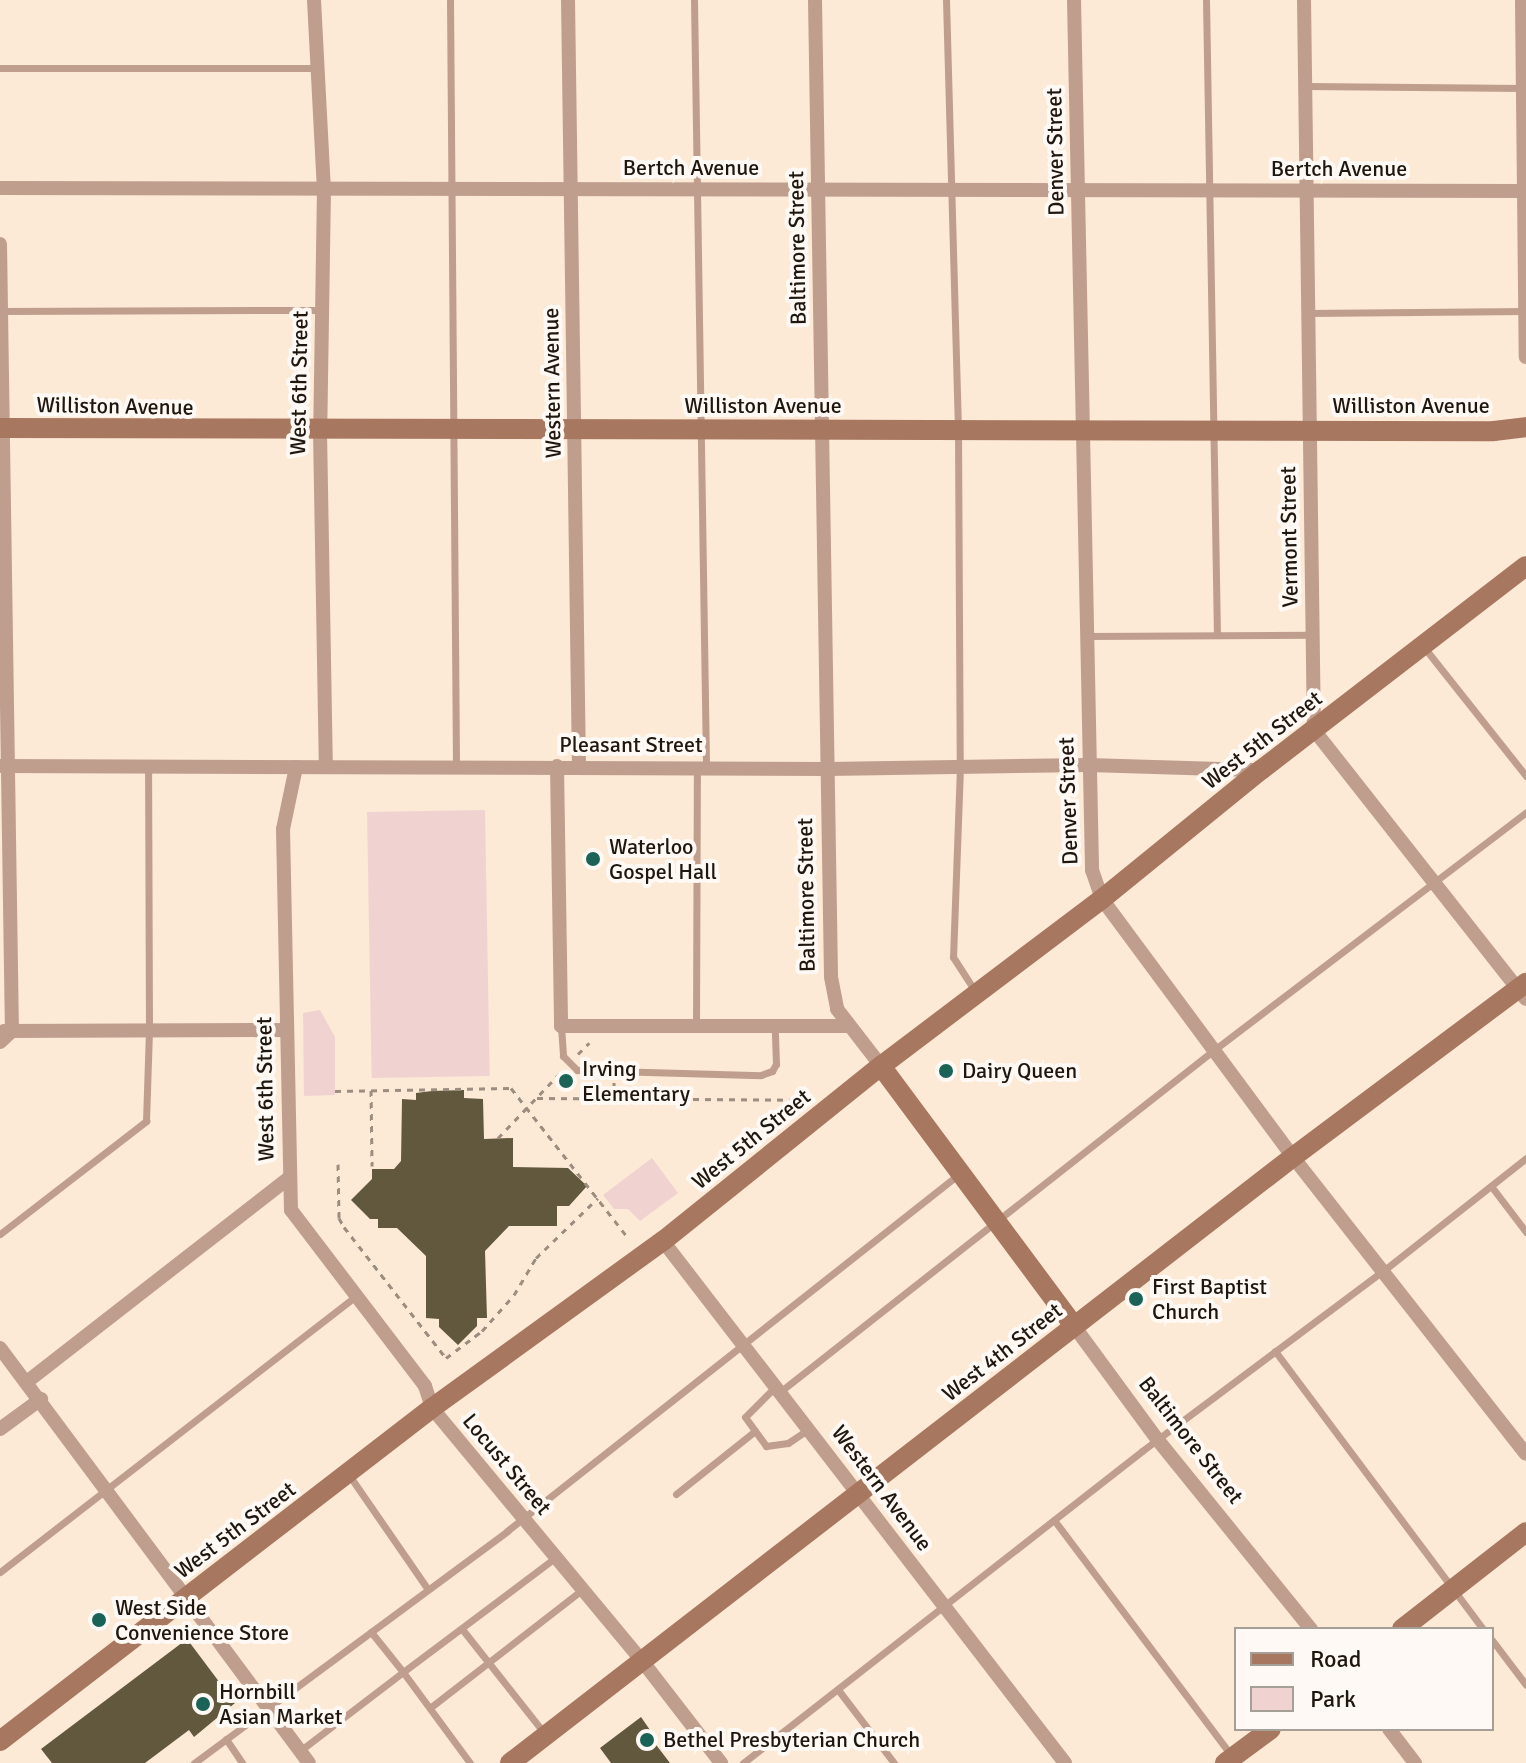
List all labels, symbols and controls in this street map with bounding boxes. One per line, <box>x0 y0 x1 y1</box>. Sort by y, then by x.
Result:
street label: Denver Street <box>1041 88 1069 216</box>
street label: Bertch Avenue <box>623 155 759 181</box>
street label: Bertch Avenue <box>1271 156 1407 182</box>
street label: Baltimore Street <box>782 171 812 325</box>
street label: Western Avenue <box>537 307 567 459</box>
street label: West 6th Street <box>285 310 313 456</box>
street label: Williston Avenue <box>36 391 194 421</box>
street label: Williston Avenue <box>684 393 842 419</box>
street label: Williston Avenue <box>1332 393 1490 419</box>
street label: Vermont Street <box>1275 466 1303 608</box>
street label: West 5th Street <box>1197 685 1327 795</box>
street label: Pleasant Street <box>559 732 703 758</box>
street label: Denver Street <box>1053 737 1083 865</box>
street label: Baltimore Street <box>791 818 821 972</box>
place label: Waterloo Gospel Hall <box>609 833 717 884</box>
marker: Waterloo Gospel Hall <box>584 850 602 868</box>
street label: West 6th Street <box>251 1016 279 1162</box>
place label: Irving Elementary <box>582 1055 690 1106</box>
place label: Dairy Queen <box>962 1058 1077 1084</box>
marker: Dairy Queen <box>937 1062 955 1080</box>
marker: Irving Elementary <box>557 1072 575 1090</box>
street label: West 5th Street <box>686 1083 816 1195</box>
place label: First Baptist Church <box>1152 1273 1267 1324</box>
marker: First Baptist Church <box>1127 1290 1145 1308</box>
street label: West 4th Street <box>937 1297 1067 1407</box>
street label: Baltimore Street <box>1133 1371 1249 1509</box>
street label: Locust Street <box>457 1408 557 1520</box>
street label: Western Avenue <box>826 1420 938 1556</box>
street label: West 5th Street <box>169 1476 301 1584</box>
place label: West Side Convenience Store <box>115 1594 289 1646</box>
marker: West Side Convenience Store <box>90 1611 108 1629</box>
legend <box>1234 1627 1494 1731</box>
text: Road <box>1310 1644 1361 1674</box>
place label: Hornbill Asian Market <box>219 1678 342 1730</box>
text: Park <box>1310 1684 1356 1714</box>
marker: Hornbill Asian Market <box>194 1695 212 1713</box>
place label: Bethel Presbyterian Church <box>663 1727 920 1753</box>
marker: Bethel Presbyterian Church <box>638 1731 656 1749</box>

